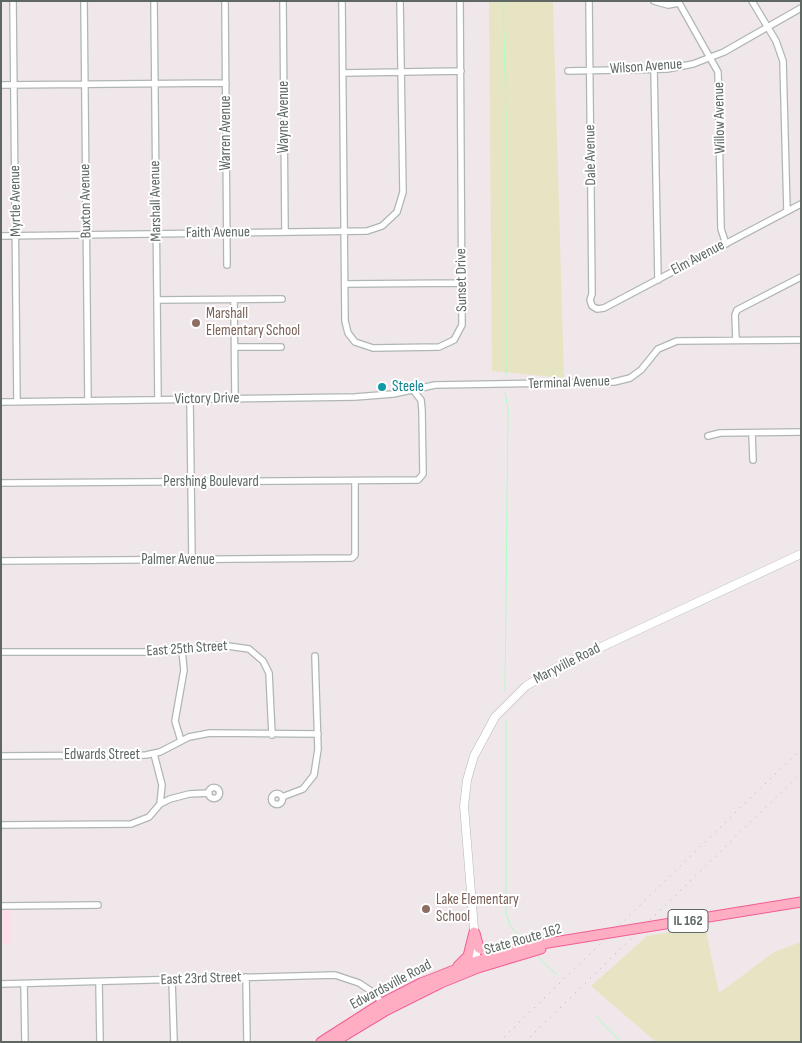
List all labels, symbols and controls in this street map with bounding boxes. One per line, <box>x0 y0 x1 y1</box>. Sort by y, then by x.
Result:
street label: Wilson Avenue <box>609 55 683 79</box>
street label: Wayne Avenue <box>275 81 293 153</box>
street label: Willow Avenue <box>710 82 730 154</box>
street label: Warren Avenue <box>217 95 235 171</box>
street label: Dale Avenue <box>581 124 601 186</box>
street label: Marshall Avenue <box>146 160 166 242</box>
street label: Buxton Avenue <box>76 164 96 238</box>
street label: Myrtle Avenue <box>6 165 26 237</box>
street label: Faith Avenue <box>186 223 250 243</box>
street label: Elm Avenue <box>668 237 728 279</box>
street label: Sunset Drive <box>452 248 472 312</box>
place label: Marshall Elementary School <box>206 305 300 340</box>
marker: Marshall Elementary School <box>190 317 202 329</box>
street label: Terminal Avenue <box>528 373 610 393</box>
place label: Steele <box>392 378 424 396</box>
marker: Steele <box>376 381 388 393</box>
street label: Victory Drive <box>174 389 240 409</box>
street label: Pershing Boulevard <box>163 473 259 491</box>
street label: Palmer Avenue <box>141 551 215 569</box>
street label: East 25th Street <box>146 637 228 661</box>
street label: Maryville Road <box>531 640 603 688</box>
street label: Edwards Street <box>64 746 140 764</box>
place label: Lake Elementary School <box>436 891 519 926</box>
marker: Lake Elementary School <box>420 903 432 915</box>
road number: IL 162 <box>668 909 708 932</box>
street label: State Route 162 <box>482 920 564 960</box>
street label: Edwardsville Road <box>347 956 435 1014</box>
street label: East 23rd Street <box>160 969 242 989</box>

